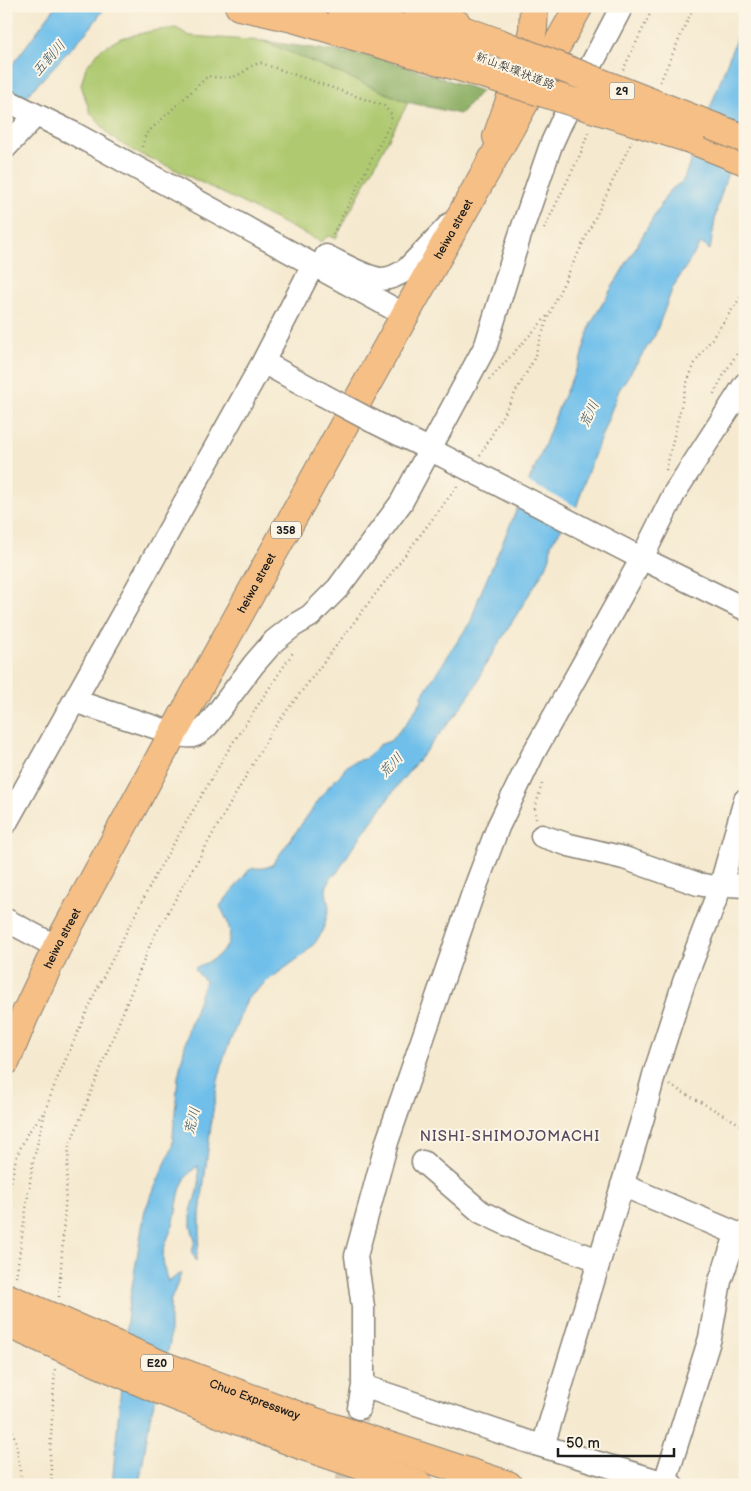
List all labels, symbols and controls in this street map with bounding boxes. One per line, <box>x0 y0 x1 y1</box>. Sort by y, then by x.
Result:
water label: 五割川 <box>29 37 69 79</box>
street label: 新山梨環状道路 <box>473 49 557 93</box>
road number: 29 <box>610 82 634 100</box>
street label: heiwa street <box>431 196 476 262</box>
water label: 荒川 <box>575 398 603 430</box>
road number: 358 <box>271 522 301 538</box>
street label: heiwa street <box>234 550 279 616</box>
water label: 荒川 <box>375 749 407 781</box>
street label: heiwa street <box>40 905 84 971</box>
water label: 荒川 <box>180 1105 204 1137</box>
district label: NISHI-SHIMOJOMACHI <box>420 1127 600 1146</box>
road number: E20 <box>141 1355 173 1372</box>
street label: Chuo Expressway <box>207 1376 303 1423</box>
scale bar <box>558 1426 675 1458</box>
text: 50 m <box>566 1434 600 1453</box>

